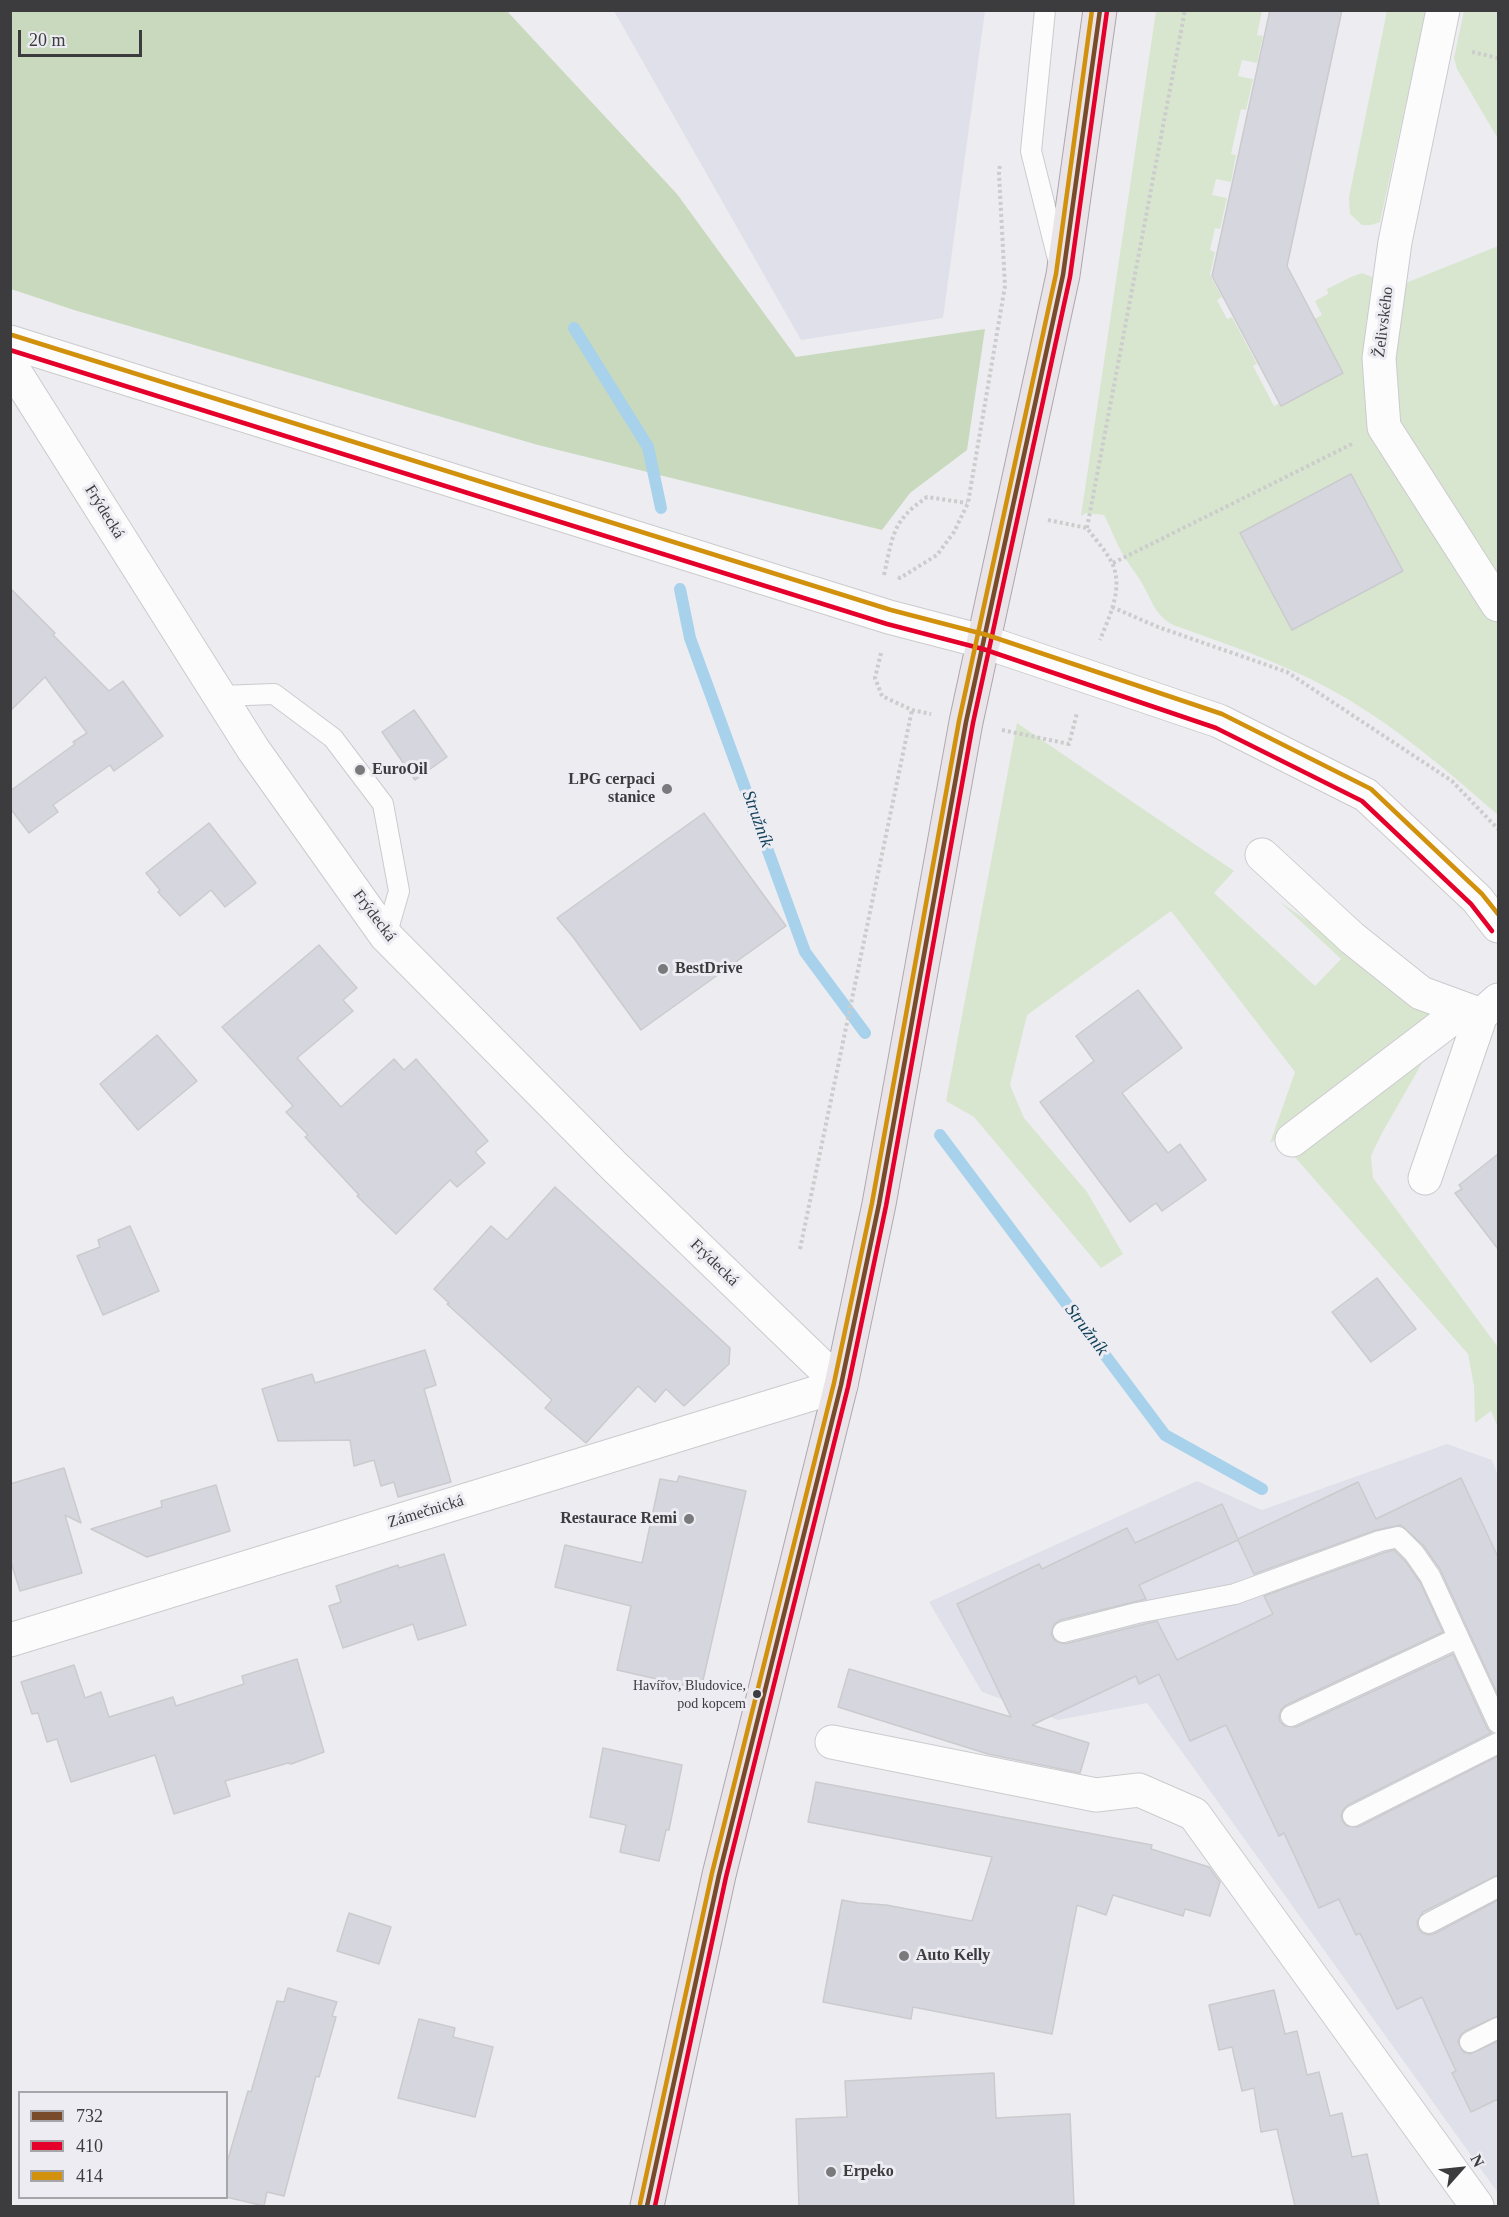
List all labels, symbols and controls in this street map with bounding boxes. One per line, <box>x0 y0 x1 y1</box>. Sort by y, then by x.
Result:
scale bar <box>21 18 146 56</box>
text: 20 m <box>29 30 66 50</box>
street label: Želivského <box>1370 286 1398 358</box>
street label: Frýdecká <box>80 482 128 542</box>
place label: EuroOil <box>372 760 428 780</box>
marker: EuroOil <box>353 763 367 777</box>
place label: LPG cerpaci stanice <box>568 770 655 808</box>
marker: LPG cerpaci stanice <box>660 782 674 796</box>
water label: Stružník <box>737 788 777 850</box>
street label: Frýdecká <box>348 886 400 946</box>
place label: BestDrive <box>675 959 743 979</box>
marker: BestDrive <box>656 962 670 976</box>
street label: Frýdecká <box>686 1235 742 1291</box>
water label: Stružník <box>1060 1300 1112 1360</box>
street label: Zámečnická <box>386 1491 466 1533</box>
place label: Restaurace Remi <box>560 1509 677 1529</box>
marker: Restaurace Remi <box>682 1512 696 1526</box>
place label: Havířov, Bludovice, pod kopcem <box>633 1678 746 1710</box>
marker: Havířov, Bludovice, pod kopcem <box>751 1688 763 1700</box>
place label: Auto Kelly <box>916 1946 990 1966</box>
marker: Auto Kelly <box>897 1949 911 1963</box>
legend <box>18 2091 228 2199</box>
text: 732 <box>76 2106 103 2126</box>
text: 410 <box>76 2136 103 2156</box>
north arrow <box>1431 2139 1491 2199</box>
text: N <box>1467 2152 1488 2170</box>
place label: Erpeko <box>843 2162 894 2182</box>
marker: Erpeko <box>824 2165 838 2179</box>
text: 414 <box>76 2166 103 2186</box>

